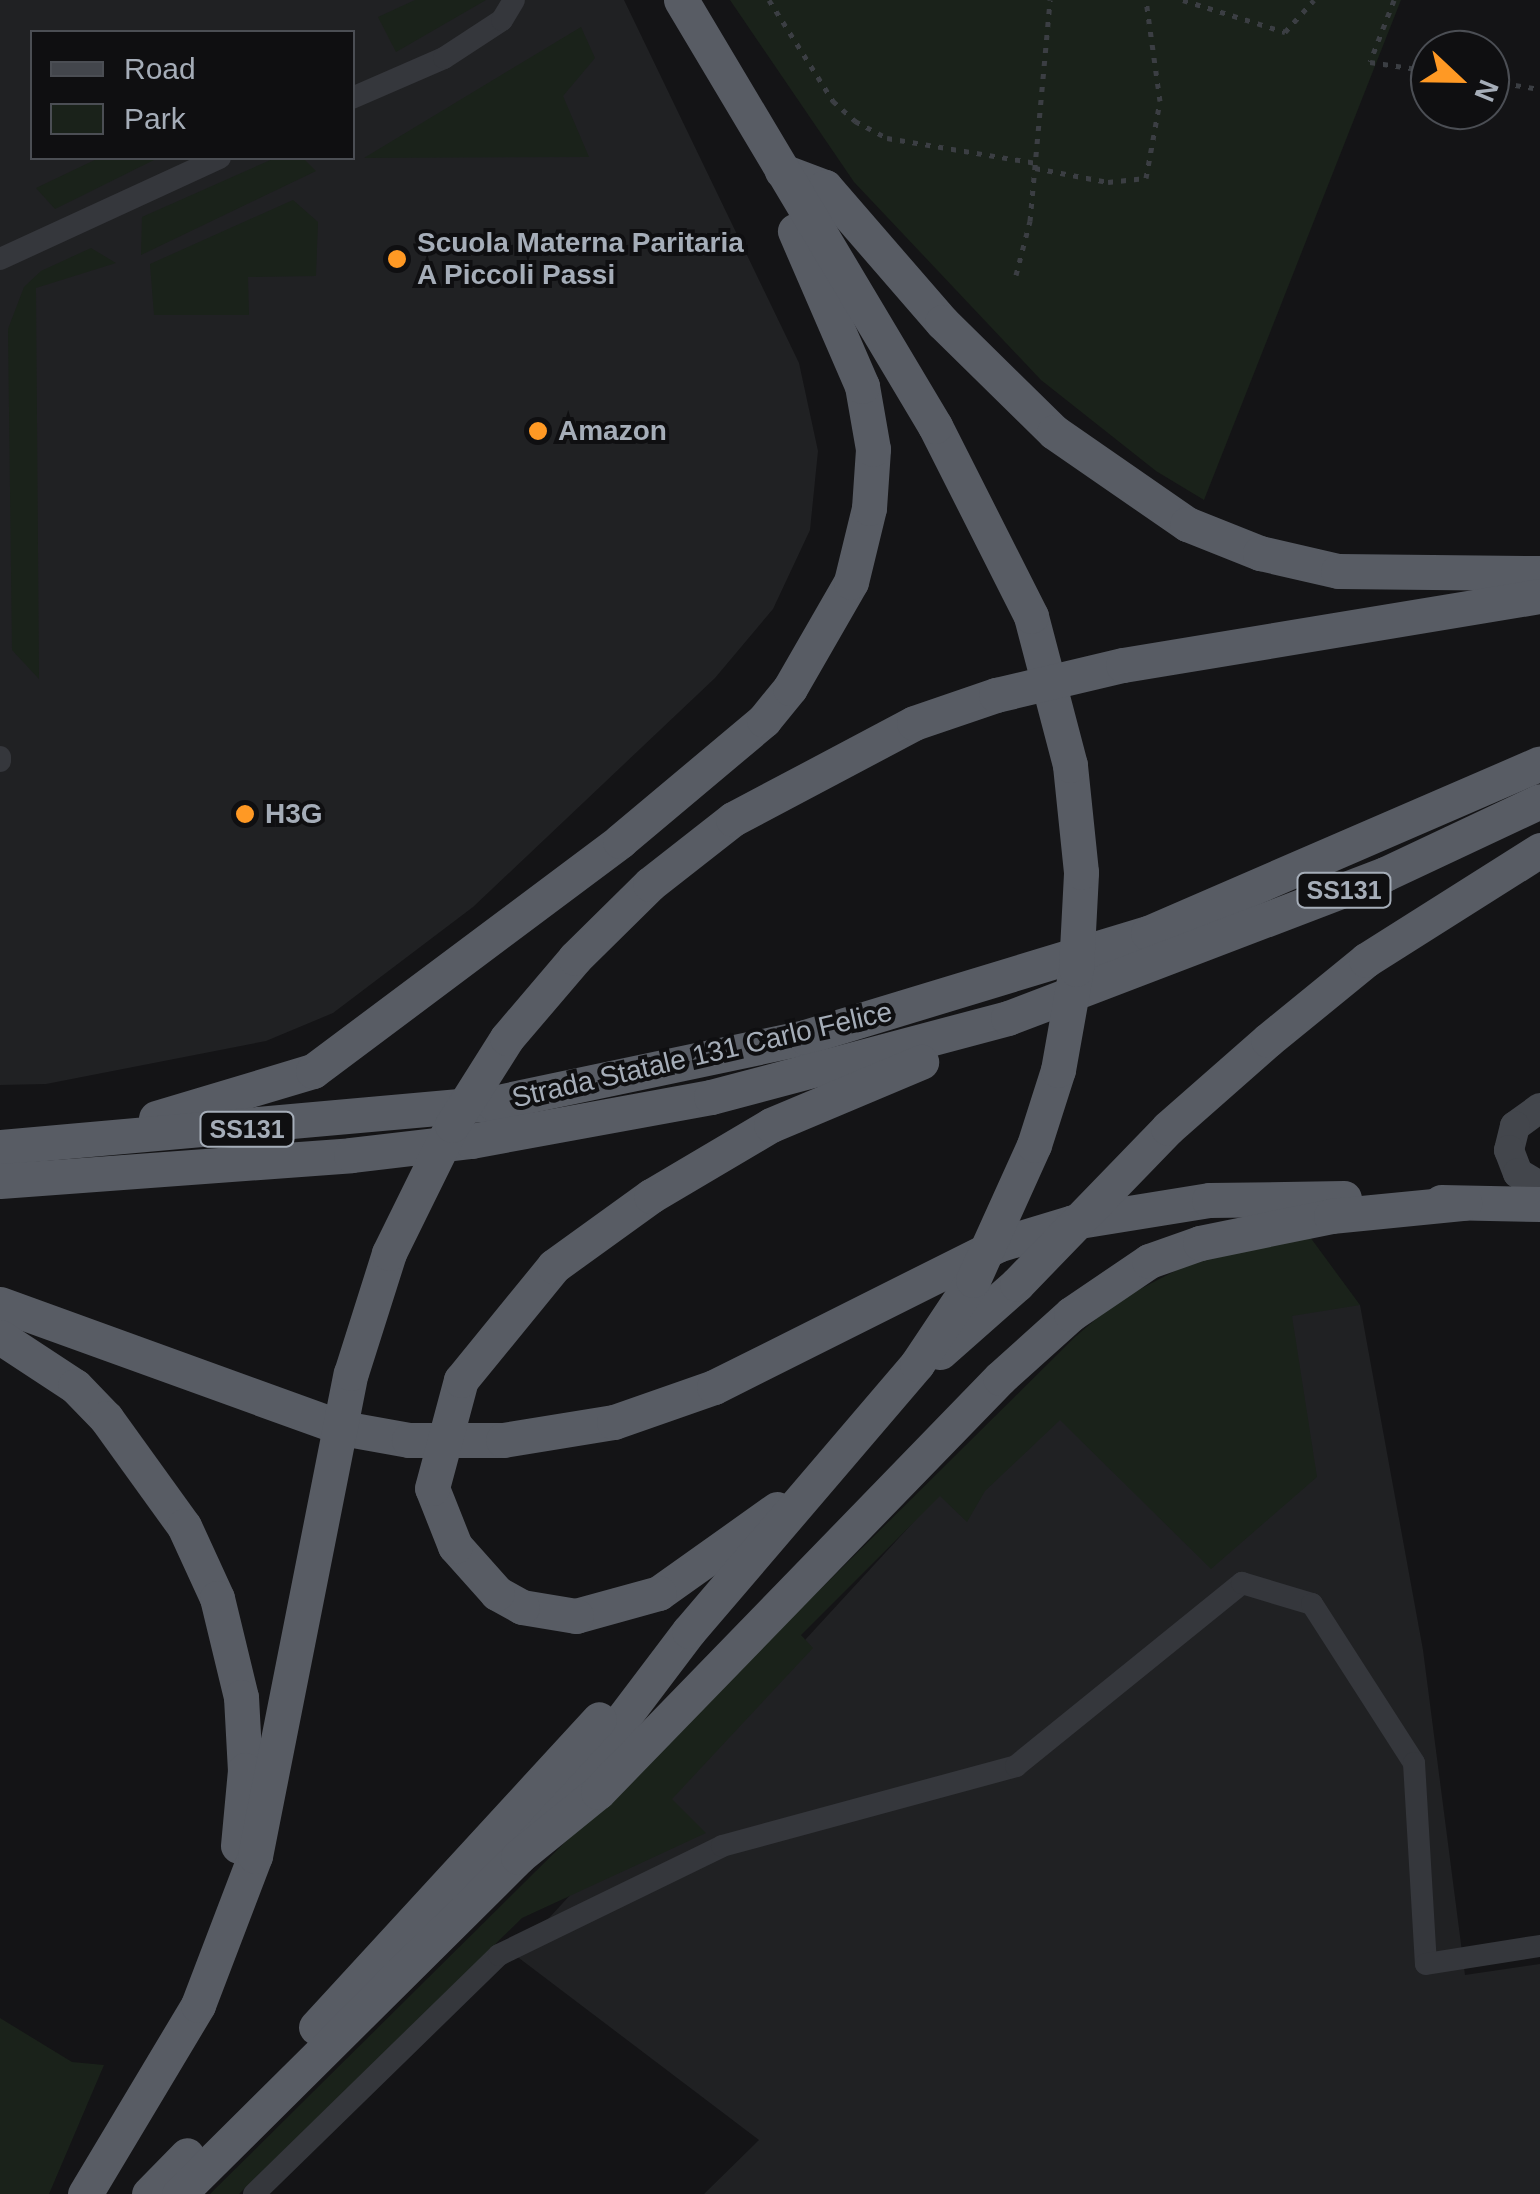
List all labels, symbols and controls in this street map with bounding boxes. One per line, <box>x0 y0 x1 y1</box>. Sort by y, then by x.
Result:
legend <box>30 30 355 160</box>
north arrow <box>1410 30 1510 130</box>
text: Road <box>124 52 196 85</box>
text: N <box>1468 75 1505 106</box>
text: Park <box>124 102 186 135</box>
place label: Scuola Materna Paritaria A Piccoli Passi <box>417 226 744 292</box>
marker: Scuola Materna Paritaria A Piccoli Passi <box>386 248 408 270</box>
place label: Amazon <box>558 414 667 448</box>
marker: Amazon <box>527 420 549 442</box>
place label: H3G <box>265 797 323 831</box>
marker: H3G <box>234 803 256 825</box>
road number: SS131 <box>1294 870 1394 910</box>
street label: Strada Statale 131 Carlo Felice <box>509 995 895 1115</box>
road number: SS131 <box>197 1109 297 1149</box>

